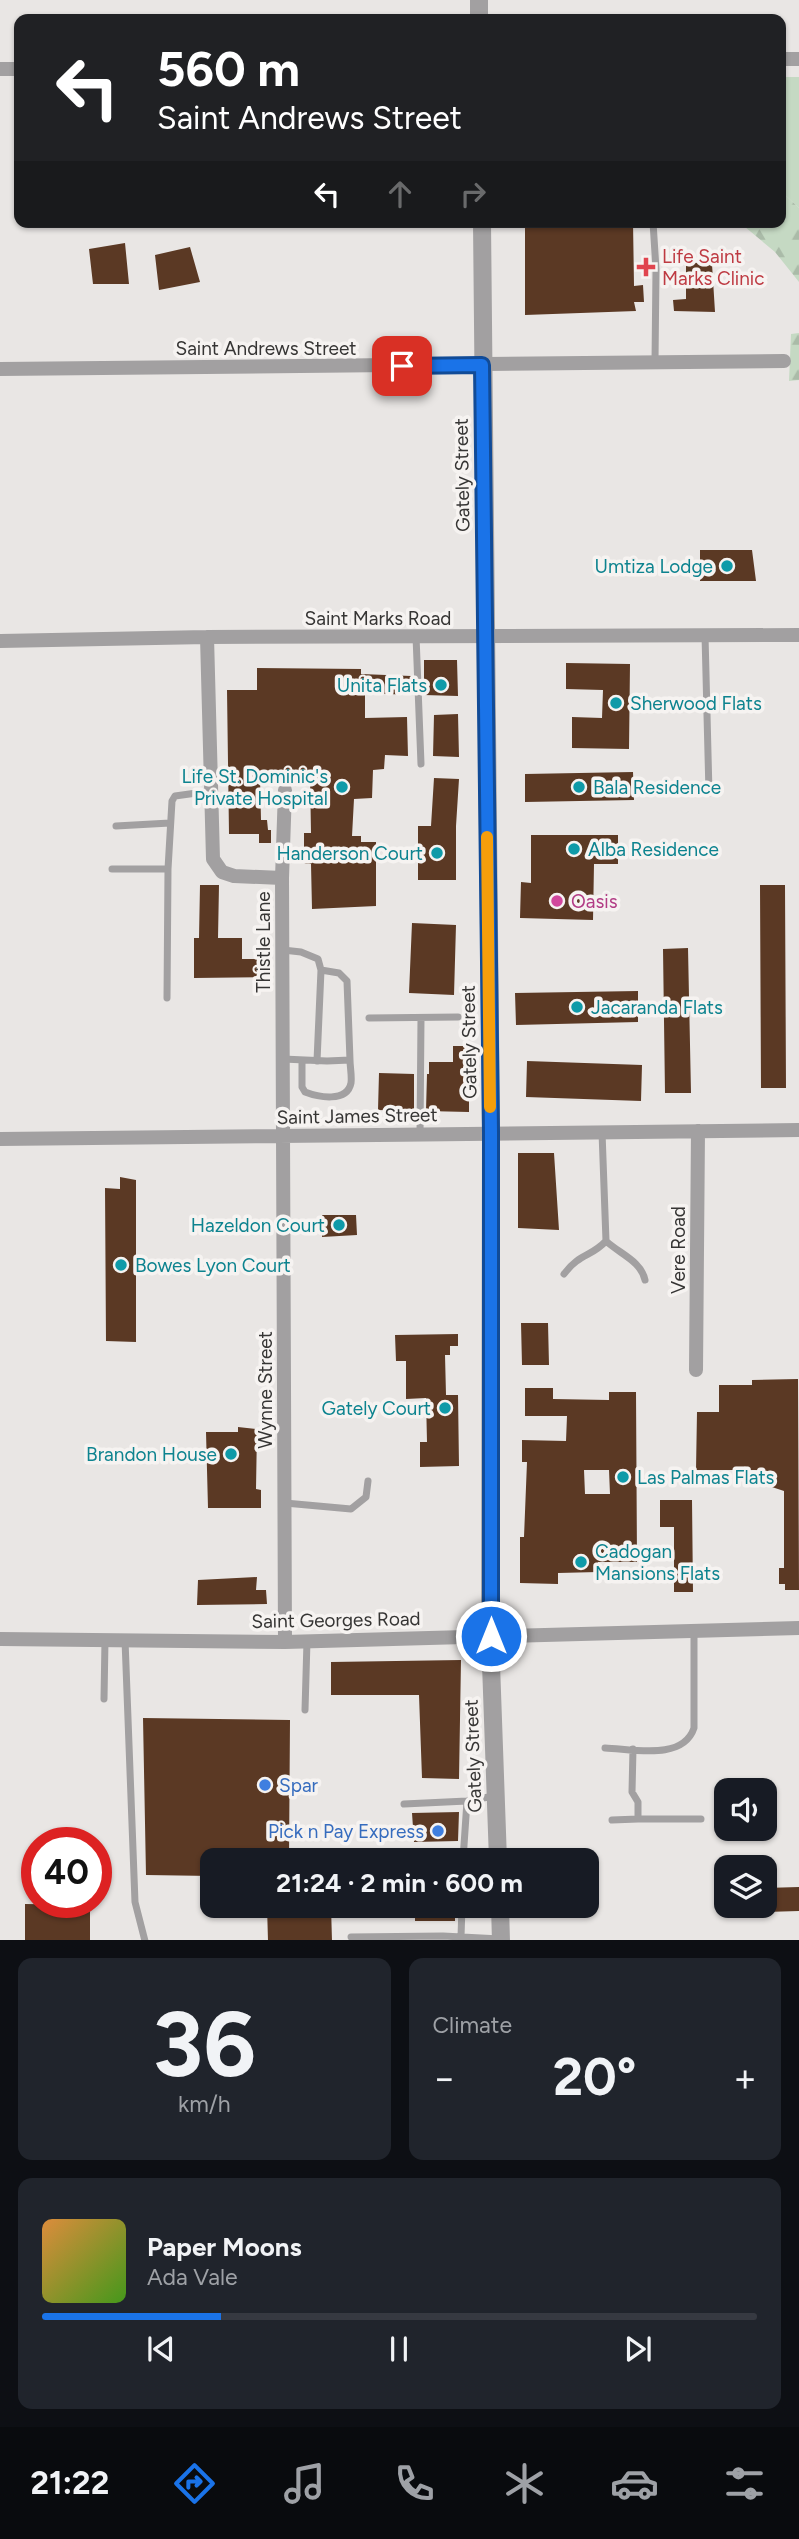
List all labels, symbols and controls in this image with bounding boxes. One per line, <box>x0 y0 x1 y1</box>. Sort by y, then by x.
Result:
text: 560 m <box>157 39 300 98</box>
icon: left <box>42 42 133 133</box>
text: Saint Andrews Street <box>157 99 462 137</box>
icon: left <box>308 175 346 213</box>
icon: ahead <box>381 175 419 213</box>
icon: right <box>454 175 492 213</box>
place label: Life Saint Marks Clinic <box>662 245 765 290</box>
marker: Life Saint Marks Clinic <box>636 257 656 277</box>
pin <box>372 336 432 396</box>
street label: Saint Andrews Street <box>175 337 357 360</box>
icon: arrive <box>383 347 421 385</box>
street label: Gately Street <box>450 418 474 532</box>
place label: Umtiza Lodge <box>595 555 713 578</box>
marker: Umtiza Lodge <box>719 558 735 574</box>
street label: Saint Marks Road <box>305 607 451 630</box>
place label: Unita Flats <box>337 674 427 697</box>
marker: Unita Flats <box>433 677 449 693</box>
place label: Sherwood Flats <box>630 692 762 715</box>
marker: Sherwood Flats <box>608 695 624 711</box>
place label: Life St. Dominic's Private Hospital <box>182 765 328 810</box>
place label: Bala Residence <box>593 776 721 799</box>
marker: Life St. Dominic's Private Hospital <box>334 779 350 795</box>
marker: Bala Residence <box>571 779 587 795</box>
place label: Alba Residence <box>588 838 719 861</box>
marker: Alba Residence <box>566 841 582 857</box>
place label: Handerson Court <box>276 842 423 865</box>
marker: Handerson Court <box>429 845 445 861</box>
place label: Oasis <box>571 890 618 913</box>
street label: Thistle Lane <box>252 891 275 993</box>
marker: Oasis <box>549 893 565 909</box>
street label: Gately Street <box>457 985 481 1099</box>
place label: Jacaranda Flats <box>591 996 723 1019</box>
marker: Jacaranda Flats <box>569 999 585 1015</box>
street label: Saint James Street <box>276 1103 438 1129</box>
street label: Vere Road <box>667 1206 690 1294</box>
place label: Hazeldon Court <box>191 1214 325 1237</box>
marker: Hazeldon Court <box>331 1217 347 1233</box>
place label: Bowes Lyon Court <box>135 1254 291 1277</box>
marker: Bowes Lyon Court <box>113 1257 129 1273</box>
street label: Wynne Street <box>254 1331 277 1449</box>
place label: Gately Court <box>322 1397 431 1420</box>
marker: Gately Court <box>437 1400 453 1416</box>
place label: Brandon House <box>86 1443 217 1466</box>
marker: Brandon House <box>223 1446 239 1462</box>
place label: Las Palmas Flats <box>637 1466 775 1489</box>
marker: Las Palmas Flats <box>615 1469 631 1485</box>
place label: Cadogan Mansions Flats <box>595 1540 720 1585</box>
marker: Cadogan Mansions Flats <box>573 1554 589 1570</box>
position arrow <box>454 1599 528 1673</box>
street label: Saint Georges Road <box>251 1607 421 1633</box>
street label: Gately Street <box>460 1699 486 1813</box>
place label: Spar <box>279 1774 319 1797</box>
marker: Spar <box>257 1777 273 1793</box>
map controls <box>714 1778 777 1918</box>
button: sound <box>714 1778 777 1841</box>
place label: Pick n Pay Express <box>268 1820 424 1843</box>
marker: Pick n Pay Express <box>430 1823 446 1839</box>
speed limit sign: 40 <box>21 1827 112 1918</box>
button: layers <box>714 1855 777 1918</box>
text: 21:24 · 2 min · 600 m <box>276 1867 523 1899</box>
text: 36 <box>153 1990 256 2099</box>
text: Climate <box>433 2011 512 2039</box>
text: 20° <box>553 2046 636 2108</box>
text: − <box>433 2055 456 2101</box>
text: + <box>733 2055 757 2101</box>
text: km/h <box>178 2090 231 2118</box>
text: Paper Moons <box>147 2231 302 2263</box>
text: Ada Vale <box>147 2263 238 2291</box>
icon: previous <box>142 2330 180 2368</box>
icon: pause <box>380 2330 418 2368</box>
icon: next <box>619 2330 657 2368</box>
icon: directions <box>170 2459 219 2508</box>
icon: music <box>280 2459 329 2508</box>
icon: phone <box>390 2459 439 2508</box>
icon: climate <box>500 2459 549 2508</box>
icon: car <box>610 2459 659 2508</box>
icon: filters <box>720 2459 769 2508</box>
text: 21:22 <box>30 2464 109 2502</box>

